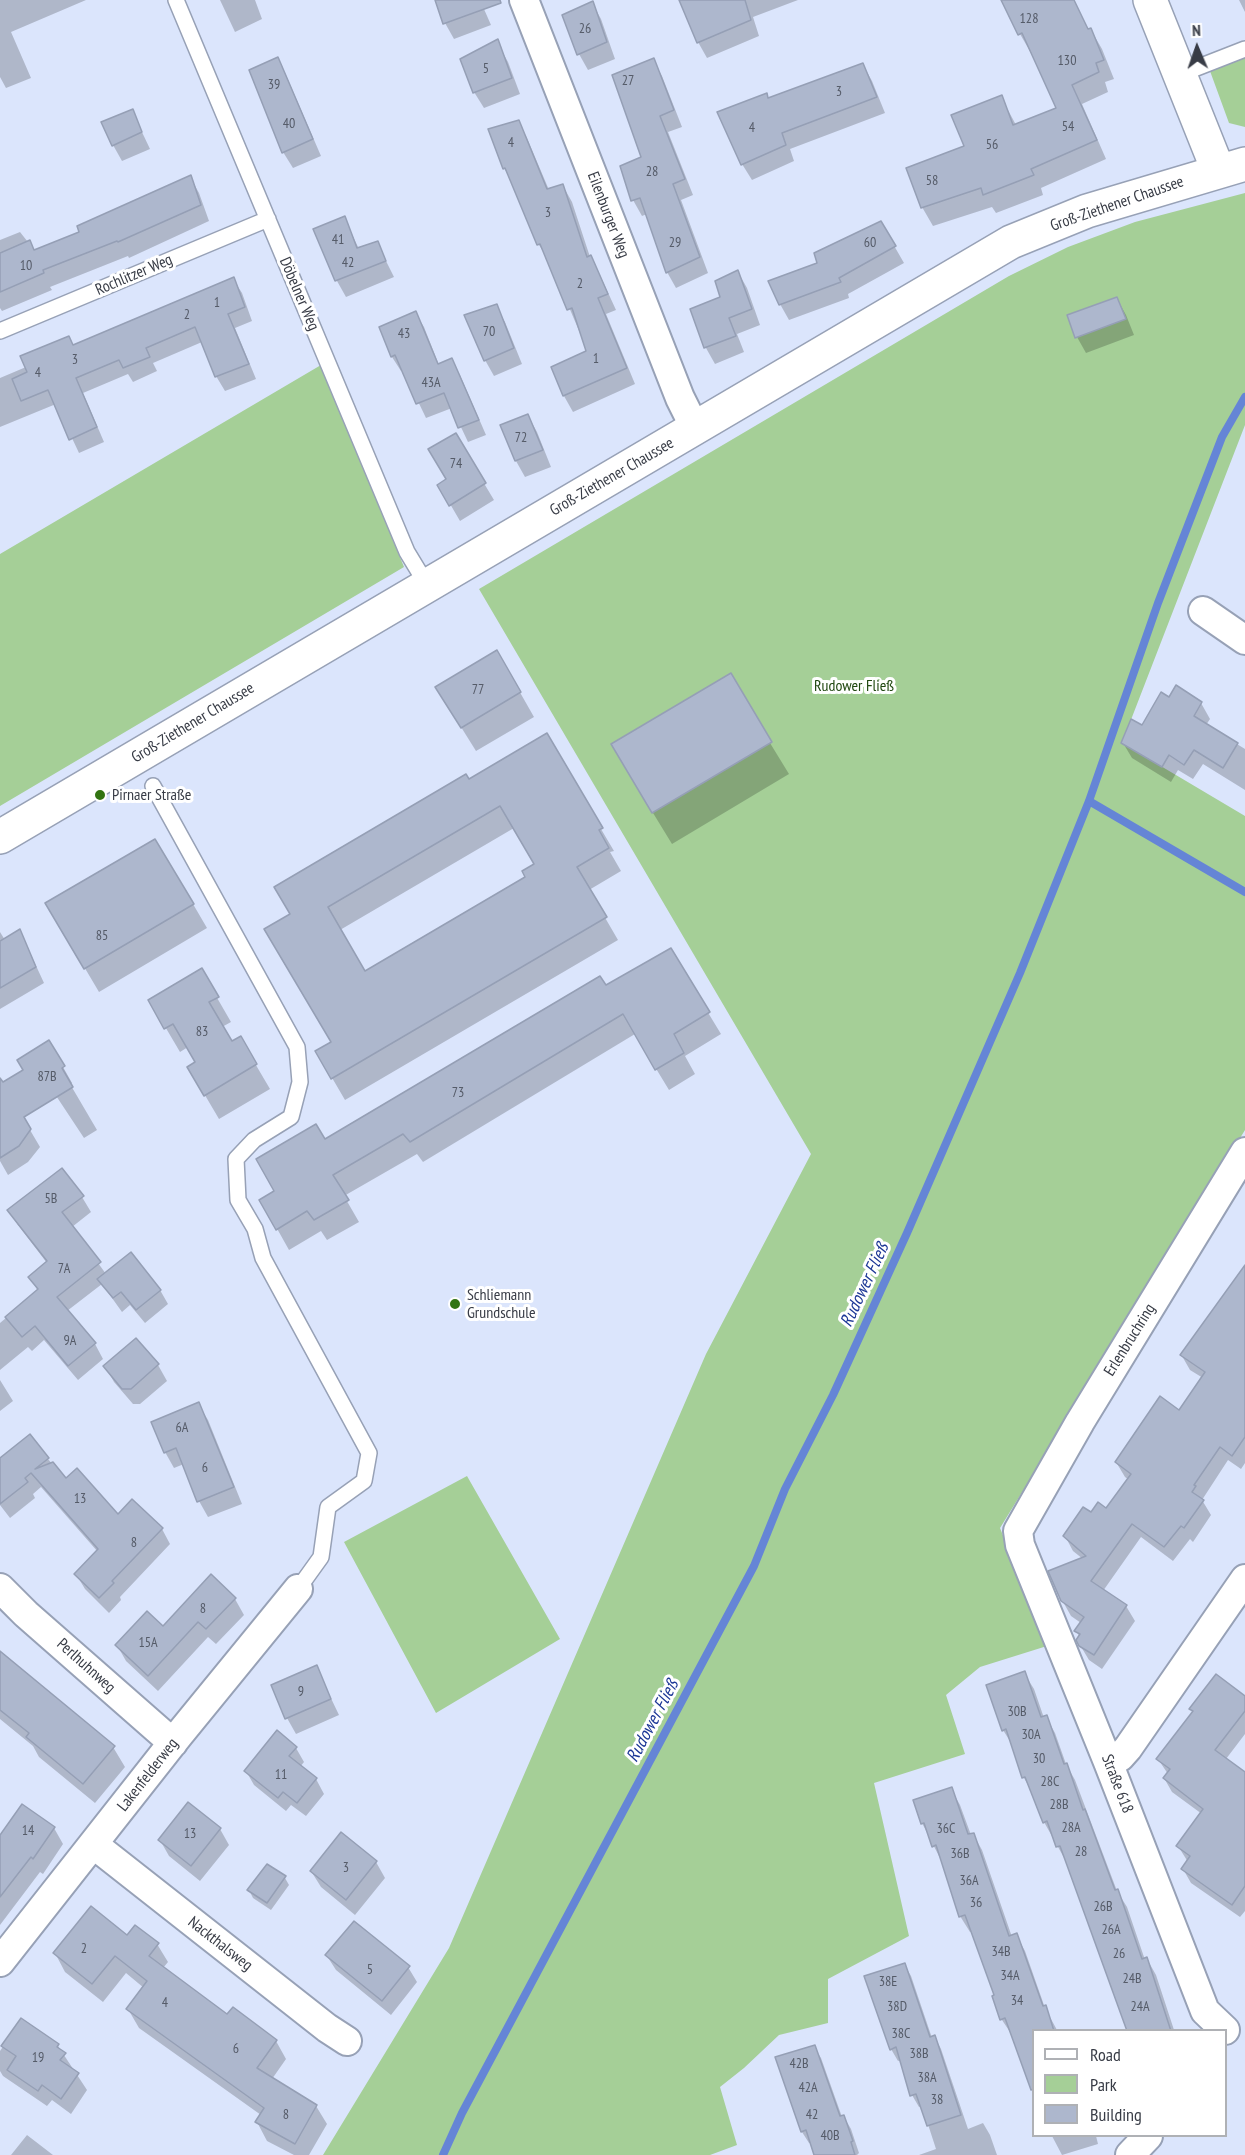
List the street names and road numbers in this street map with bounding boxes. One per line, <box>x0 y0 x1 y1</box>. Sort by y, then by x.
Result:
street label: Eilenburger Weg <box>583 169 633 261</box>
street label: Groß-Ziethener Chaussee <box>1048 172 1186 236</box>
street label: Rochlitzer Weg <box>93 250 175 300</box>
street label: Döbelner Weg <box>275 255 323 333</box>
street label: Groß-Ziethener Chaussee <box>547 434 677 520</box>
street label: Groß-Ziethener Chaussee <box>128 679 258 767</box>
street label: Erlenbruchring <box>1100 1300 1160 1380</box>
street label: Perlhuhnweg <box>53 1635 119 1697</box>
street label: Lakenfelderweg <box>114 1735 182 1815</box>
street label: Straße 618 <box>1097 1752 1137 1816</box>
street label: Nackthalsweg <box>184 1913 256 1975</box>

